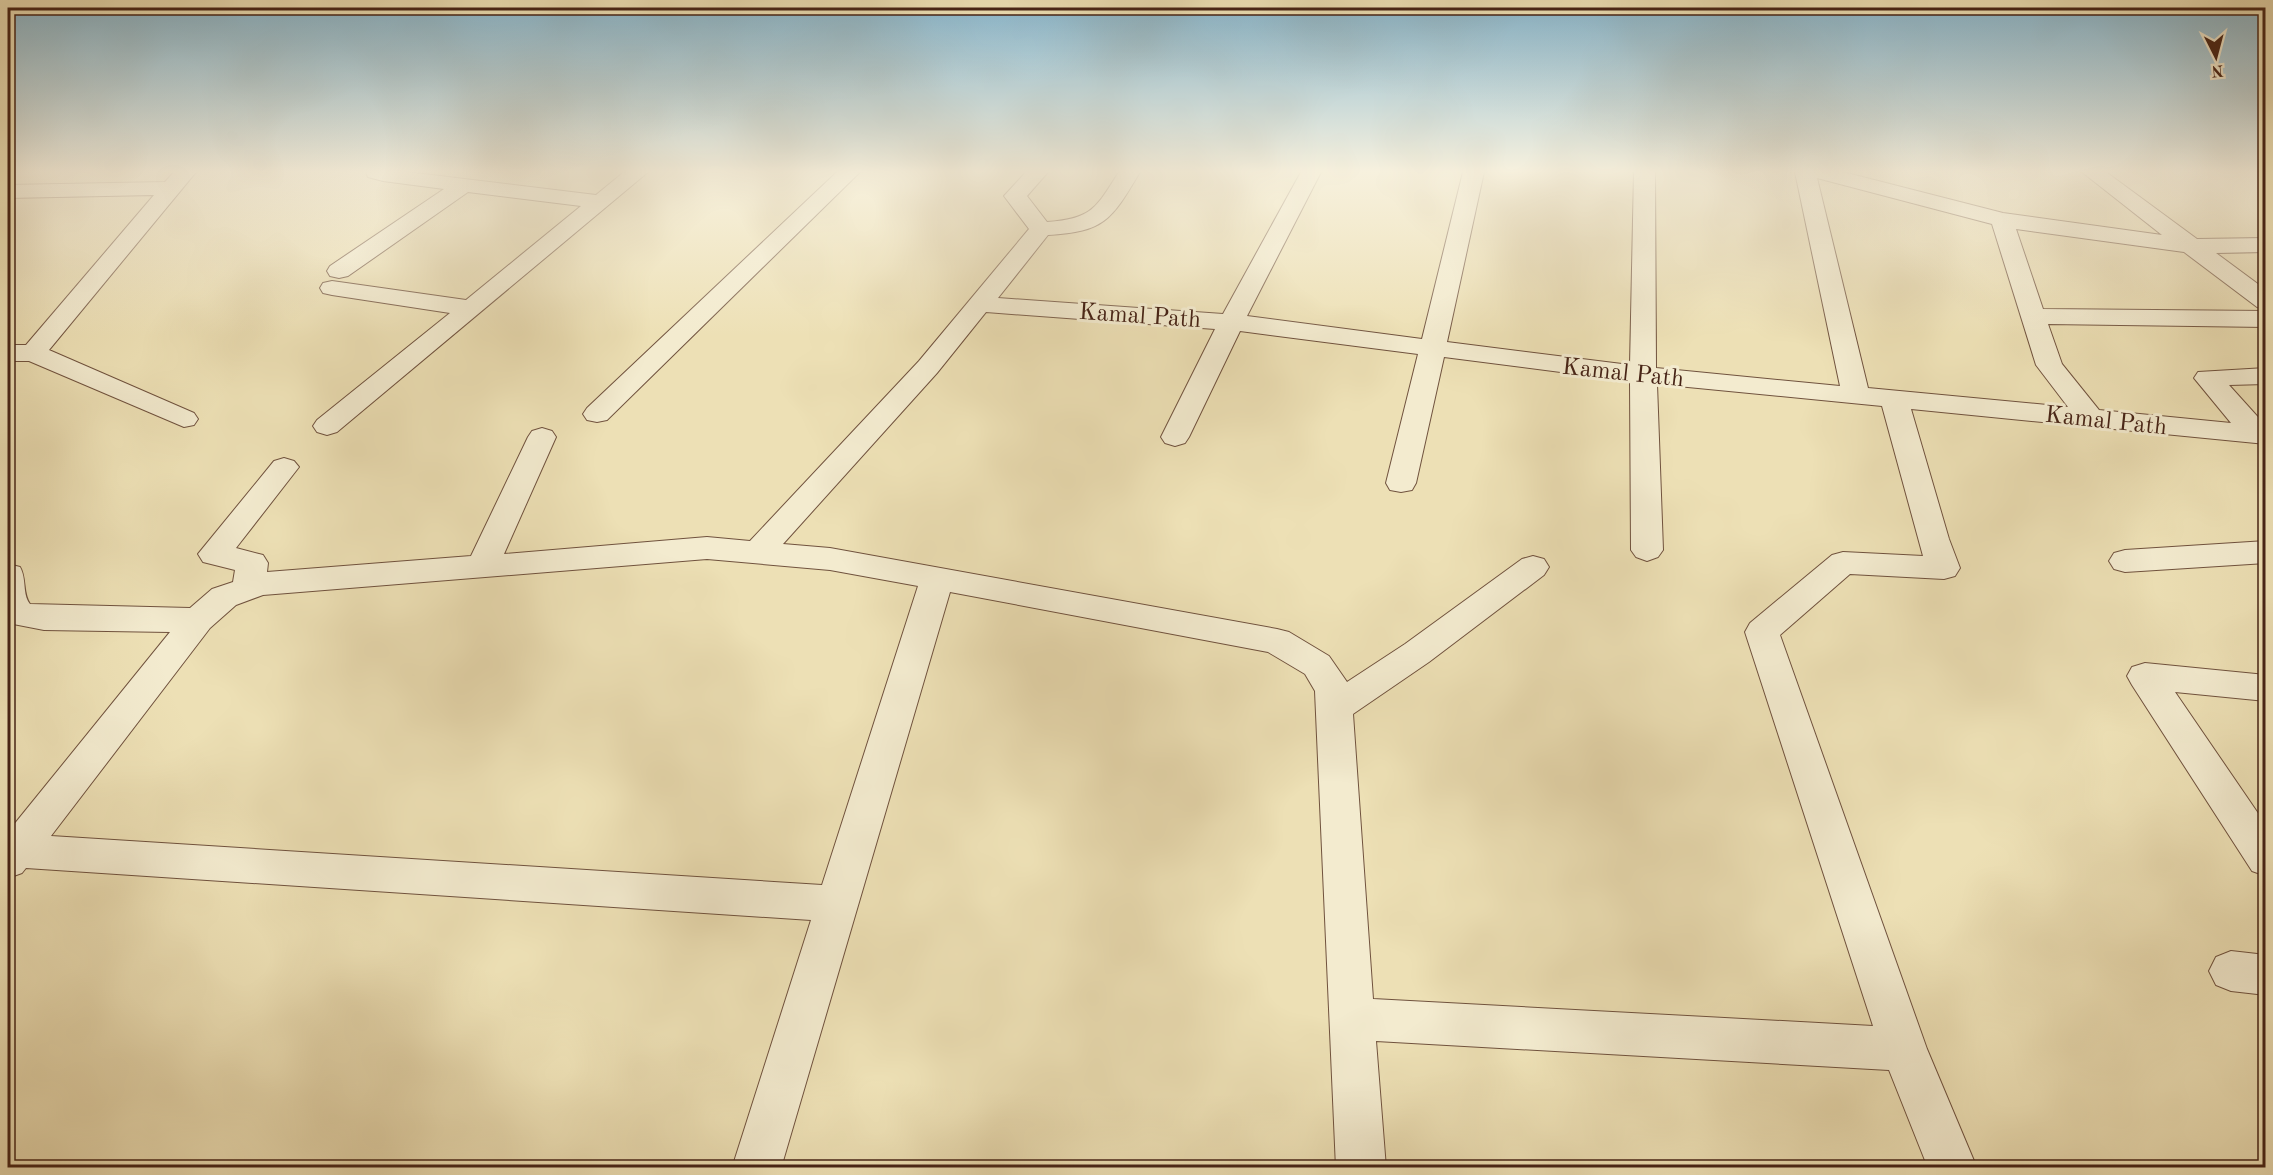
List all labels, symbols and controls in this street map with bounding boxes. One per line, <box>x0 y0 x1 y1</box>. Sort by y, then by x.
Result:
north arrow <box>2186 27 2246 87</box>
text: N <box>2210 61 2224 79</box>
street label: Kamal Path <box>1078 301 1202 333</box>
street label: Kamal Path <box>1561 356 1685 392</box>
street label: Kamal Path <box>2044 404 2168 440</box>

